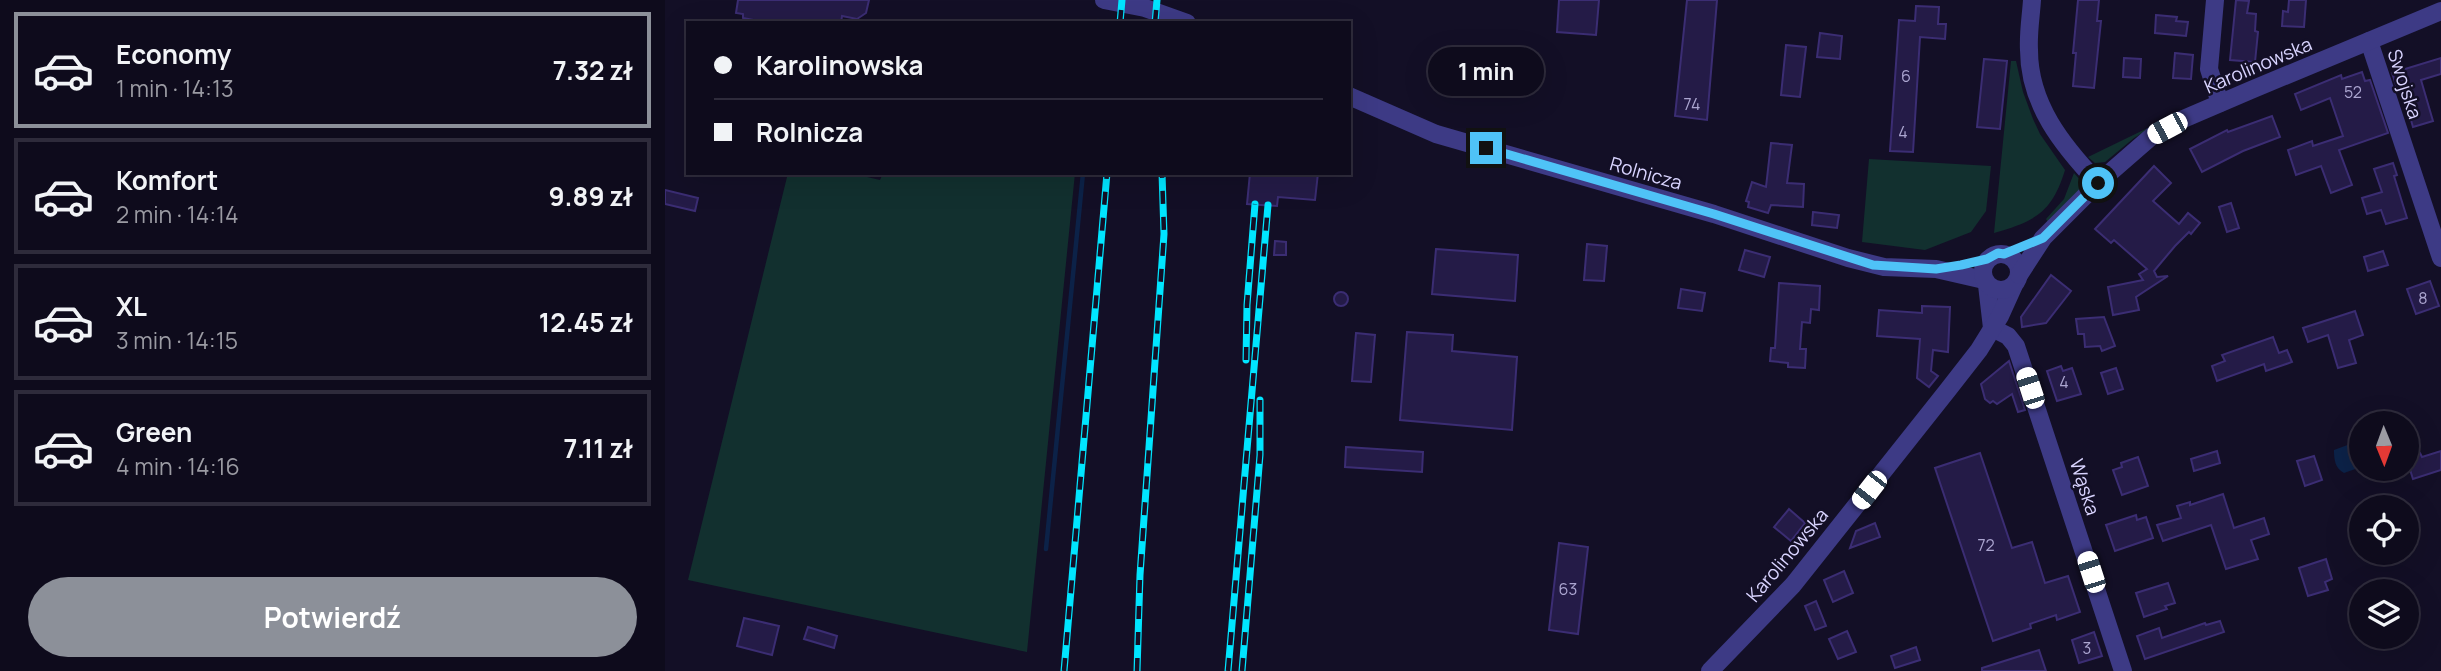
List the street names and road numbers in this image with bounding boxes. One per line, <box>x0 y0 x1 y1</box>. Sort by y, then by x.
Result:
street label: Karolinowska <box>2200 31 2316 99</box>
street label: Swojska <box>2382 46 2428 122</box>
street label: Rolnicza <box>1607 150 1685 196</box>
street label: Wąska <box>2064 456 2106 518</box>
street label: Karolinowska <box>1740 503 1834 607</box>

